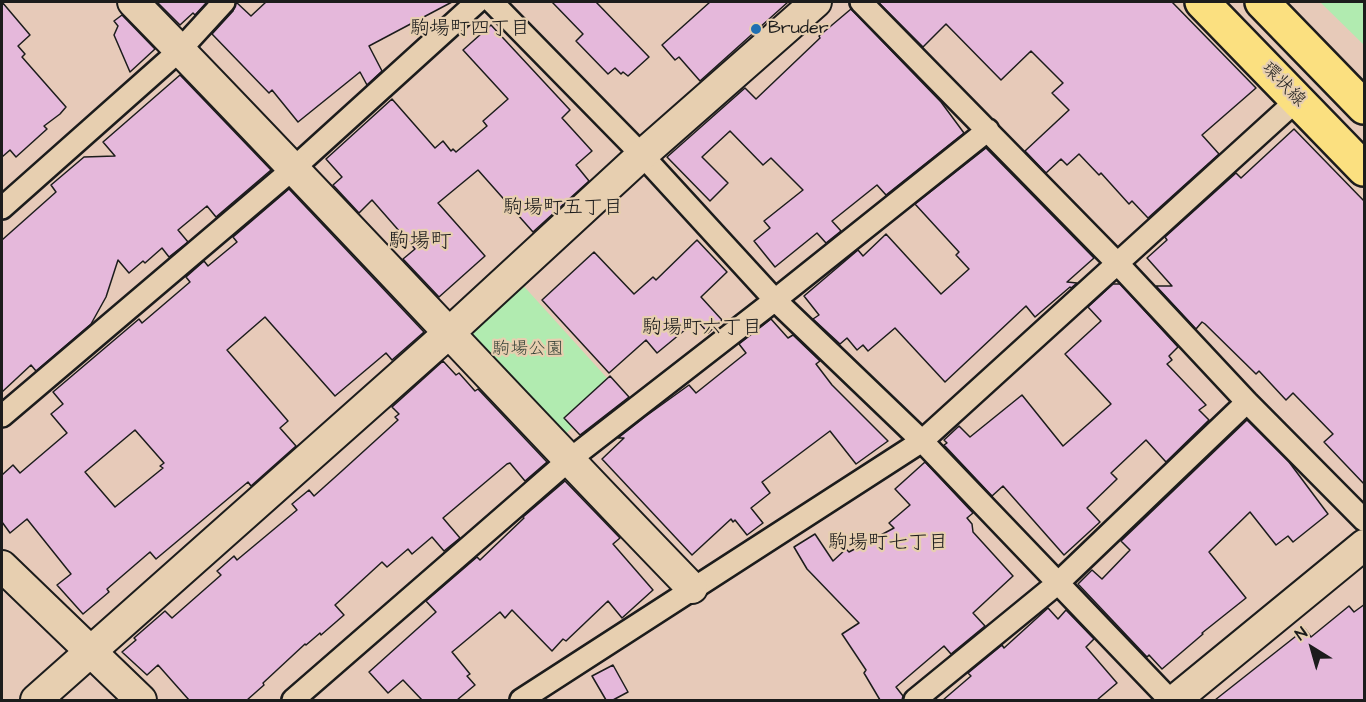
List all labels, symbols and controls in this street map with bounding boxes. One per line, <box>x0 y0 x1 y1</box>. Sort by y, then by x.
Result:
district label: 駒場町四丁目 <box>410 18 530 42</box>
place label: Bruder <box>768 18 829 40</box>
marker: Bruder <box>749 22 763 36</box>
street label: 環状線 <box>1256 58 1310 112</box>
district label: 駒場町五丁目 <box>503 197 623 221</box>
district label: 駒場町 <box>389 230 451 256</box>
district label: 駒場町六丁目 <box>642 317 762 341</box>
park label: 駒場公園 <box>492 339 564 361</box>
district label: 駒場町七丁目 <box>828 532 948 556</box>
north arrow <box>1282 618 1342 678</box>
text: N <box>1291 622 1312 645</box>

